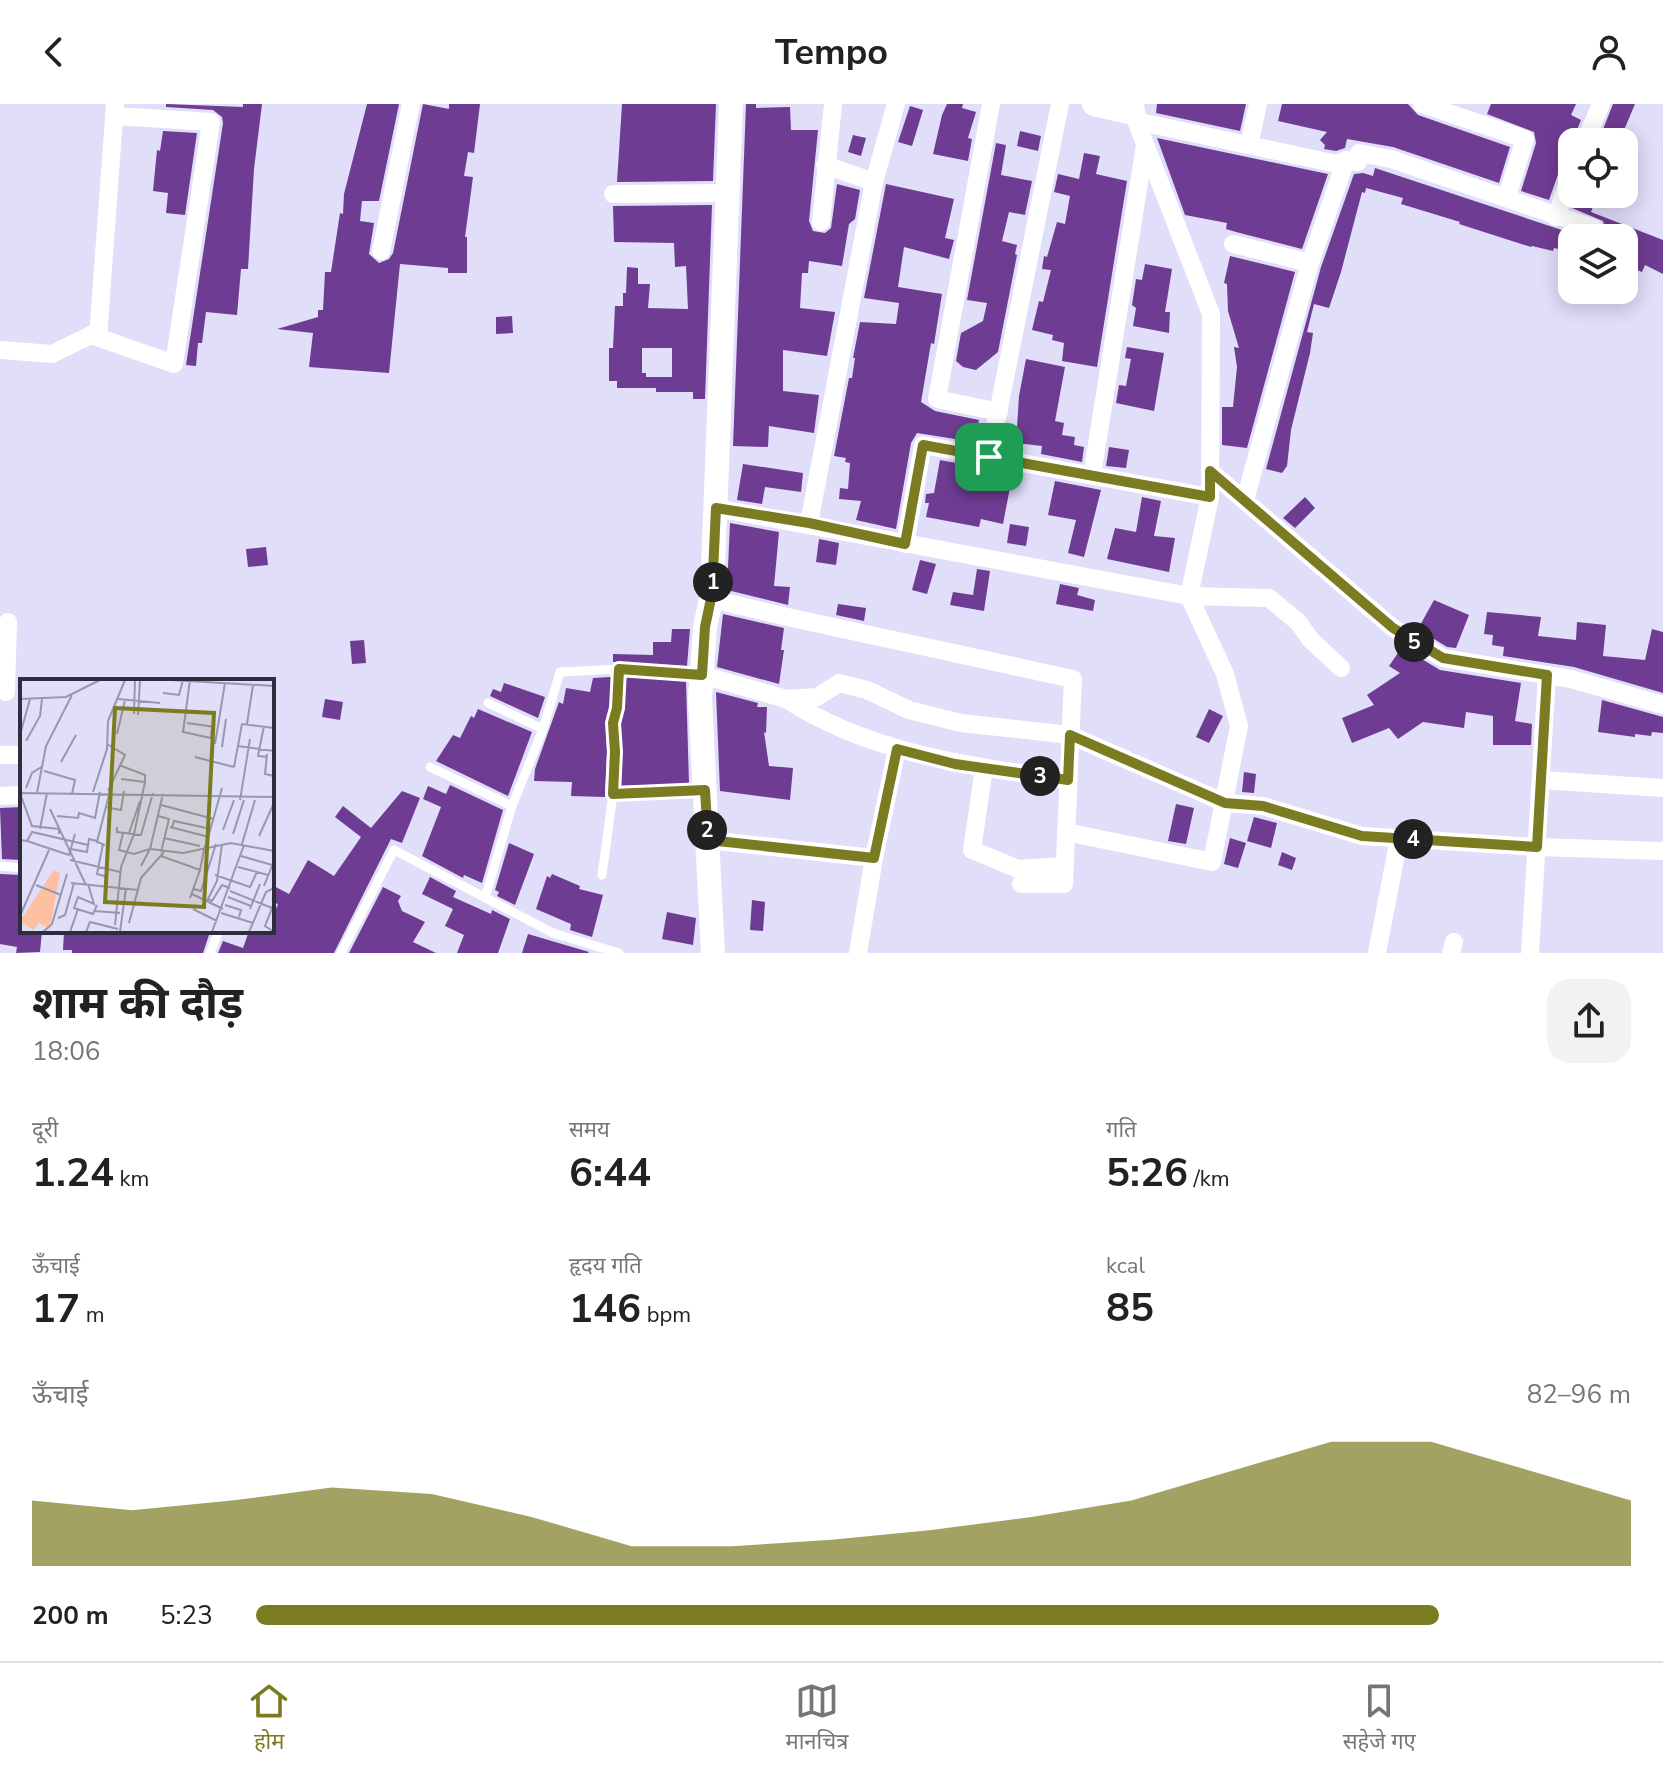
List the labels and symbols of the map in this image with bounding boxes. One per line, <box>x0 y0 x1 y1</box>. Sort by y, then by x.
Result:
pin <box>955 423 1023 491</box>
pin: 1 <box>693 562 733 602</box>
pin: 5 <box>1394 622 1434 662</box>
inset map <box>20 679 274 933</box>
pin: 3 <box>1020 756 1060 796</box>
pin: 2 <box>687 810 727 850</box>
pin: 4 <box>1393 819 1433 859</box>

